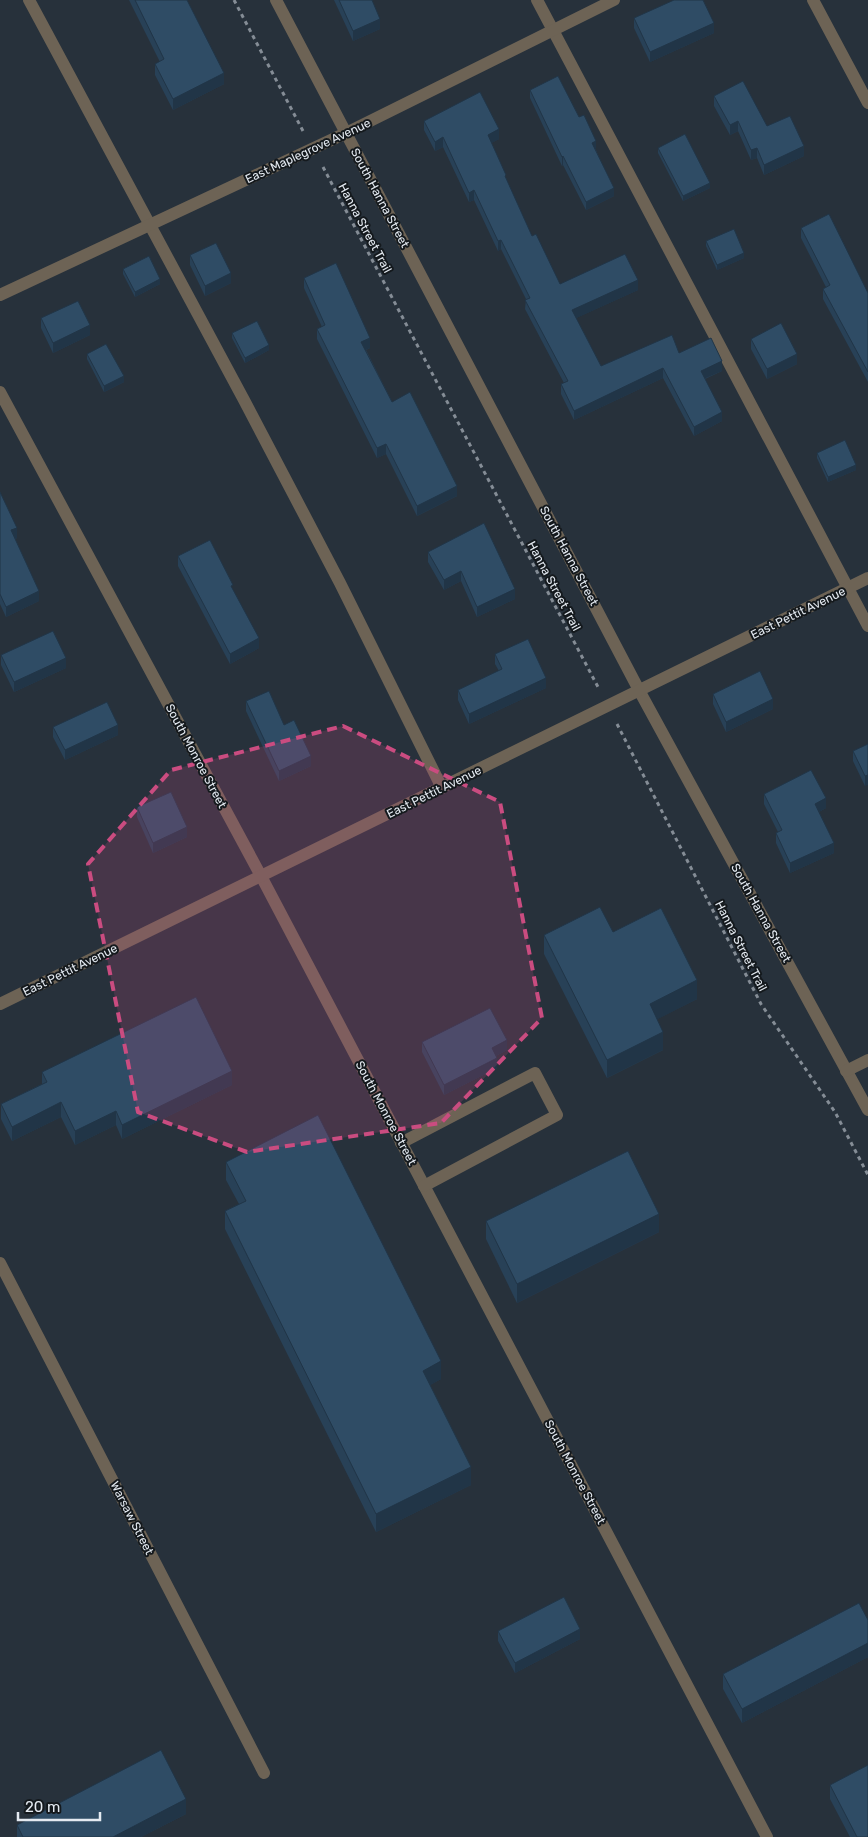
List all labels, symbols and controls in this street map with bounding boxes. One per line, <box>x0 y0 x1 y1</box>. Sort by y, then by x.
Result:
street label: East Maplegrove Avenue <box>243 116 373 186</box>
street label: South Hanna Street <box>348 146 412 250</box>
street label: Hanna Street Trail <box>335 181 395 275</box>
street label: South Hanna Street <box>537 504 601 608</box>
street label: Hanna Street Trail <box>524 539 584 633</box>
street label: East Pettit Avenue <box>748 584 848 642</box>
street label: South Monroe Street <box>163 702 230 811</box>
street label: East Pettit Avenue <box>384 763 484 821</box>
street label: South Hanna Street <box>728 861 794 965</box>
street label: Hanna Street Trail <box>712 898 770 994</box>
street label: East Pettit Avenue <box>20 941 120 999</box>
street label: South Monroe Street <box>353 1059 420 1168</box>
street label: South Monroe Street <box>542 1418 609 1527</box>
street label: Warsaw Street <box>108 1479 157 1557</box>
scale bar <box>18 1790 100 1822</box>
text: 20 m <box>25 1798 60 1816</box>

